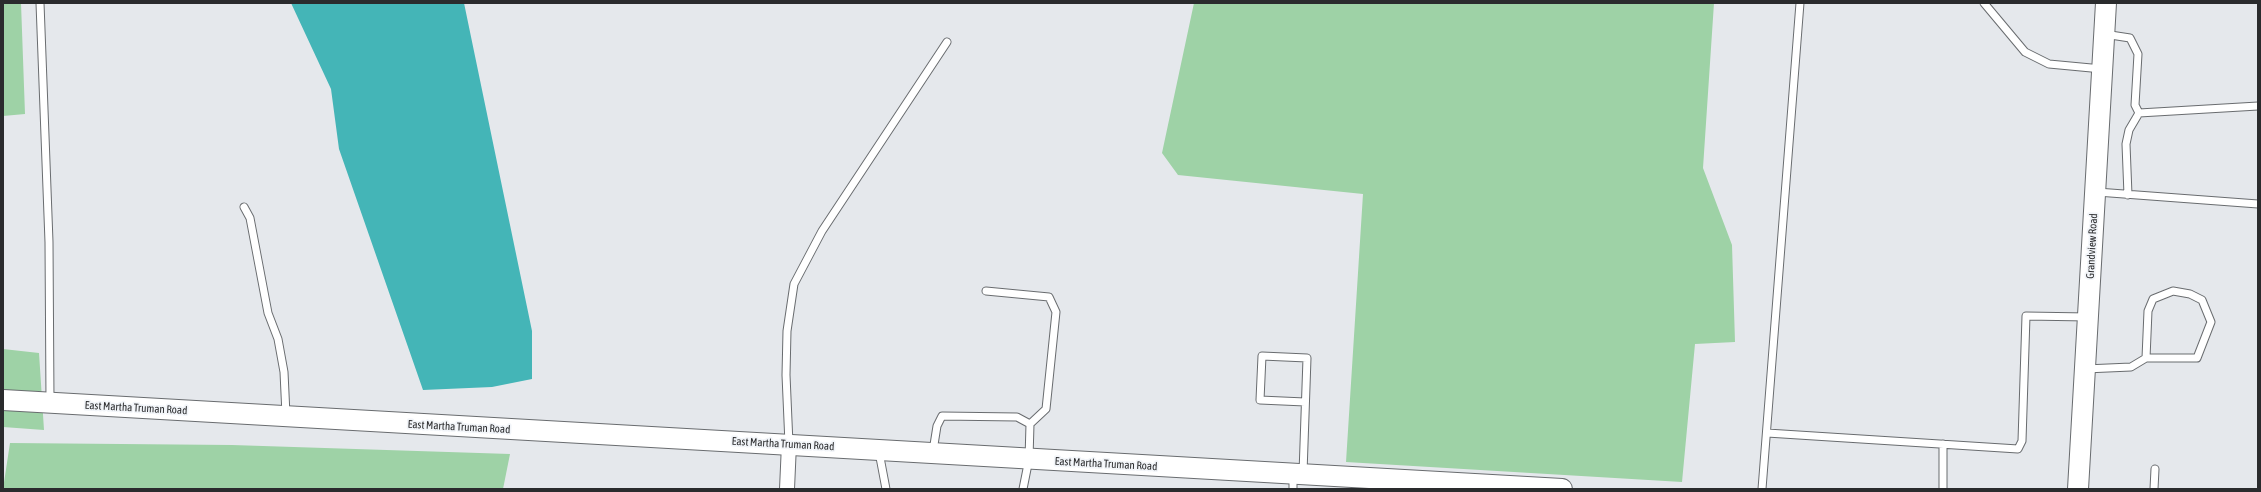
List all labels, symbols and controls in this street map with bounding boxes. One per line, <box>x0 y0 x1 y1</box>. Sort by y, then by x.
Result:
street label: Grandview Road <box>2084 213 2100 279</box>
street label: East Martha Truman Road <box>84 399 188 417</box>
street label: East Martha Truman Road <box>407 418 511 436</box>
street label: East Martha Truman Road <box>731 435 835 453</box>
street label: East Martha Truman Road <box>1054 455 1158 473</box>

